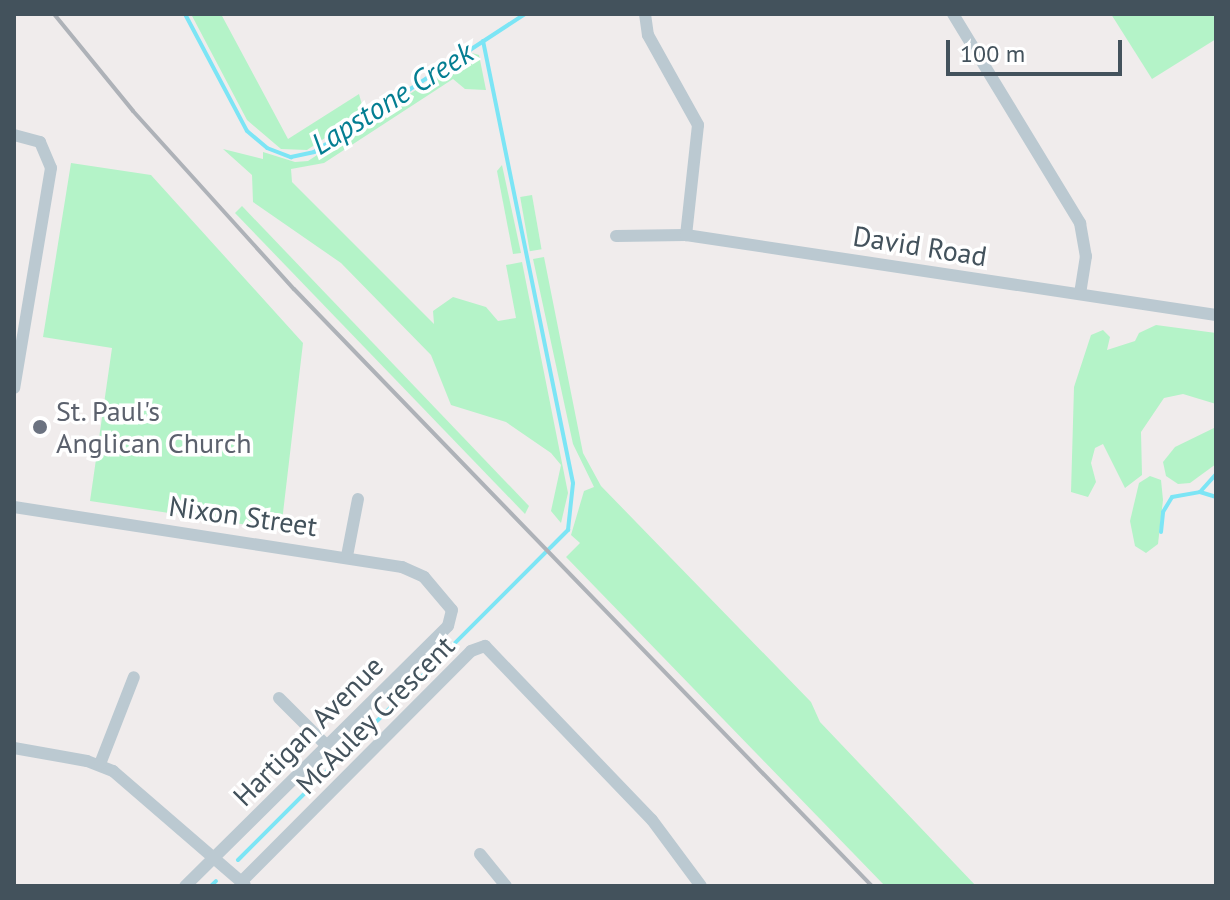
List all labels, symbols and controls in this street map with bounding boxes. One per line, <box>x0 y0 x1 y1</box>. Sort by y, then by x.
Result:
scale bar <box>950 24 1126 74</box>
water label: Lapstone Creek <box>304 34 480 162</box>
text: 100 m <box>960 38 1025 69</box>
street label: David Road <box>851 219 989 273</box>
place label: St. Paul's Anglican Church <box>56 394 252 460</box>
marker: St. Paul's Anglican Church <box>31 418 49 436</box>
street label: Nixon Street <box>167 489 319 543</box>
street label: McAuley Crescent <box>289 629 461 801</box>
street label: Hartigan Avenue <box>226 649 390 813</box>

